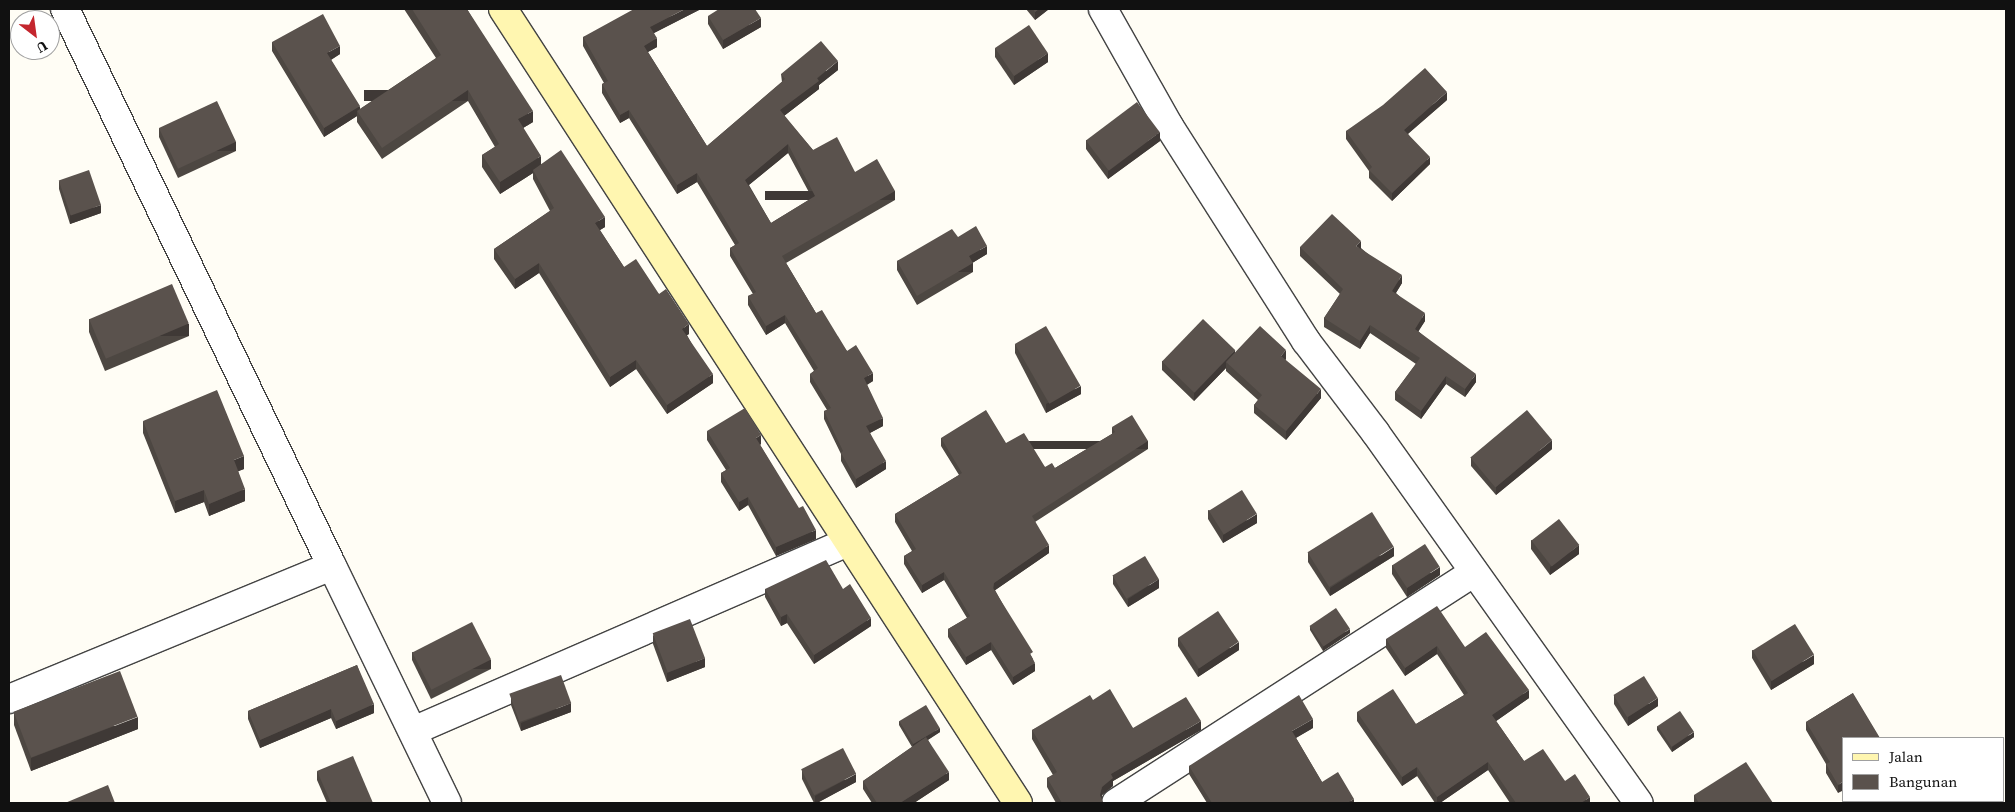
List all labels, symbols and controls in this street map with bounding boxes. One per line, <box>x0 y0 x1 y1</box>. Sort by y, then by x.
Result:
north arrow <box>10 10 60 60</box>
text: U <box>33 36 51 58</box>
legend <box>1842 737 2005 802</box>
text: Jalan <box>1889 746 1923 767</box>
text: Bangunan <box>1889 771 1957 792</box>

